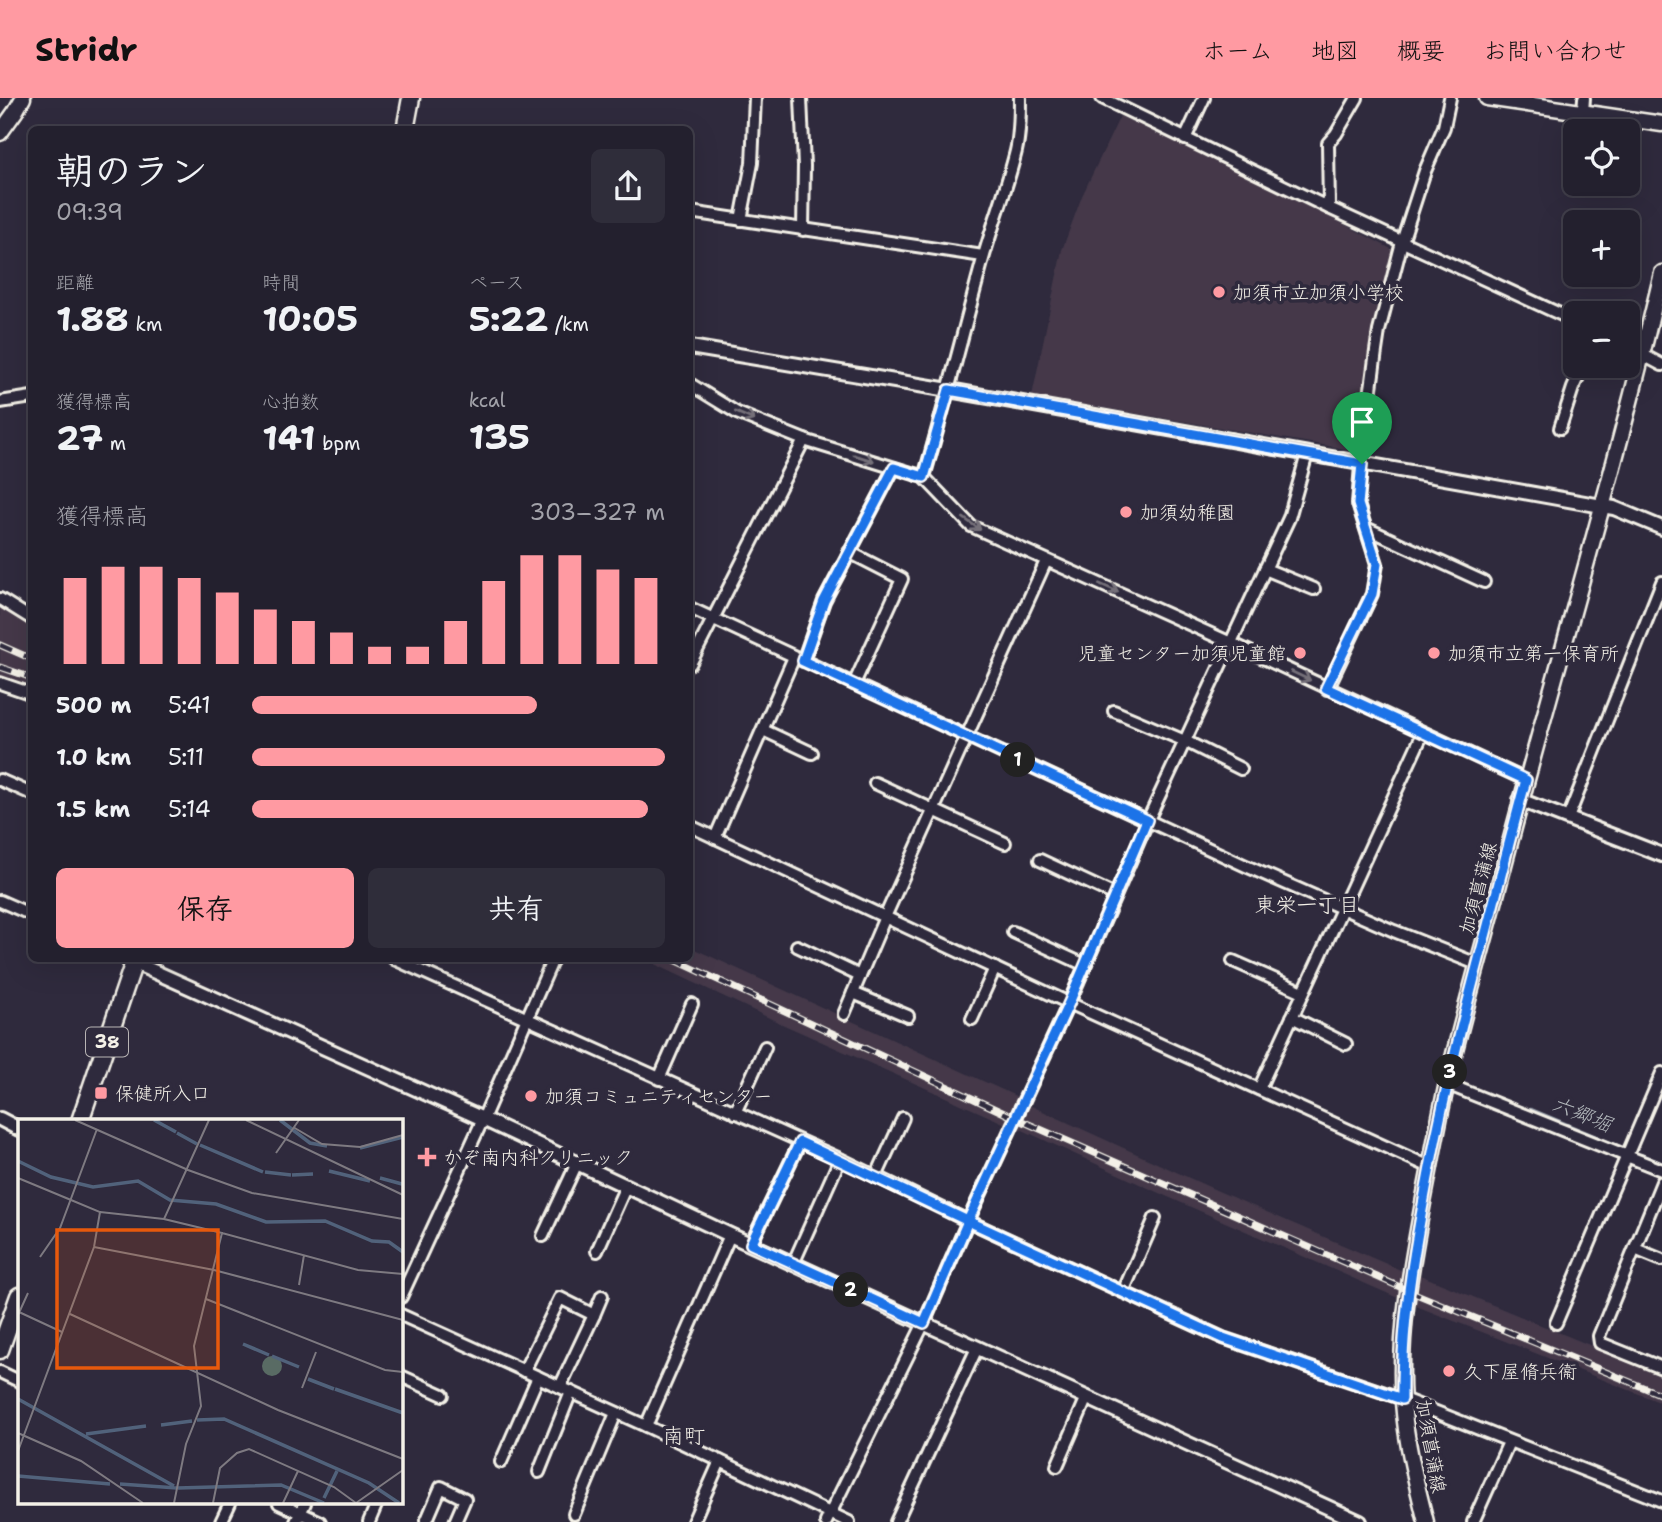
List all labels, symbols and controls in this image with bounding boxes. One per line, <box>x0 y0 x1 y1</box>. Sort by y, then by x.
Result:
text: Stridr <box>35 27 138 72</box>
text: ホーム <box>1202 35 1273 67</box>
text: 地図 <box>1311 35 1359 67</box>
text: 概要 <box>1397 35 1445 67</box>
text: お問い合わせ <box>1483 35 1627 67</box>
map controls <box>1563 119 1640 378</box>
button: locate <box>1563 119 1640 196</box>
text: 朝のラン <box>56 145 208 196</box>
button: share <box>591 149 665 223</box>
text: 09:39 <box>56 197 123 227</box>
button: + <box>1563 210 1640 287</box>
text: 距離 <box>56 270 94 295</box>
text: 時間 <box>262 270 300 295</box>
text: ペース <box>469 270 525 295</box>
place label: 加須市立加須小学校 <box>1233 280 1404 305</box>
marker: 加須市立加須小学校 <box>1211 284 1227 300</box>
text: 1.88 <box>56 295 129 342</box>
text: 10:05 <box>262 295 358 342</box>
text: 5:22 <box>469 295 548 342</box>
button: − <box>1563 301 1640 378</box>
text: km <box>129 312 162 337</box>
text: /km <box>548 312 589 337</box>
text: kcal <box>469 388 506 413</box>
text: 獲得標高 <box>56 389 132 414</box>
text: 心拍数 <box>262 389 319 414</box>
pin <box>1332 392 1392 464</box>
icon: arrive <box>1343 403 1381 441</box>
one-way arrow <box>733 411 755 424</box>
text: 135 <box>469 413 530 460</box>
text: 27 <box>56 414 103 461</box>
text: 141 <box>262 414 316 461</box>
text: m <box>103 431 126 456</box>
text: bpm <box>316 431 360 456</box>
one-way arrow <box>853 453 875 466</box>
text: 303–327 m <box>529 497 665 527</box>
place label: 加須幼稚園 <box>1140 500 1235 525</box>
text: 獲得標高 <box>56 501 148 531</box>
marker: 加須幼稚園 <box>1118 504 1134 520</box>
one-way arrow <box>963 516 982 531</box>
one-way arrow <box>1097 582 1119 595</box>
place label: 児童センター加須児童館 <box>1078 641 1286 666</box>
place label: 加須市立第一保育所 <box>1448 641 1619 666</box>
marker: 児童センター加須児童館 <box>1292 645 1308 661</box>
marker: 加須市立第一保育所 <box>1426 645 1442 661</box>
one-way arrow <box>1290 670 1311 684</box>
text: 500 m <box>56 690 131 720</box>
text: 5:41 <box>168 690 211 720</box>
text: 1.0 km <box>56 742 131 772</box>
text: 5:11 <box>168 742 204 772</box>
pin: 1 <box>1000 742 1036 778</box>
text: 1 <box>1013 747 1022 772</box>
text: 1.5 km <box>56 794 130 824</box>
text: 5:14 <box>168 794 211 824</box>
street label: 加須菖蒲線 <box>1454 839 1502 937</box>
button: 保存 <box>56 868 354 948</box>
button: 共有 <box>368 868 665 948</box>
district label: 東栄一丁目 <box>1255 891 1360 919</box>
road number: 38 <box>86 1028 128 1057</box>
pin: 3 <box>1432 1054 1468 1090</box>
text: 3 <box>1443 1059 1456 1084</box>
place label: 保健所入口 <box>115 1081 210 1106</box>
place label: 加須コミュニティセンター <box>545 1084 772 1109</box>
marker: 保健所入口 <box>93 1085 109 1101</box>
marker: 加須コミュニティセンター <box>523 1088 539 1104</box>
water label: 六郷堀 <box>1548 1089 1618 1140</box>
inset map <box>18 1119 402 1504</box>
place label: かぞ南内科クリニック <box>443 1145 633 1170</box>
marker: かぞ南内科クリニック <box>417 1147 437 1167</box>
pin: 2 <box>834 1272 868 1308</box>
text: 2 <box>844 1277 857 1302</box>
place label: 久下屋脩兵衞 <box>1463 1359 1577 1384</box>
marker: 久下屋脩兵衞 <box>1441 1363 1457 1379</box>
street label: 加須菖蒲線 <box>1410 1397 1452 1495</box>
district label: 南町 <box>663 1422 705 1450</box>

